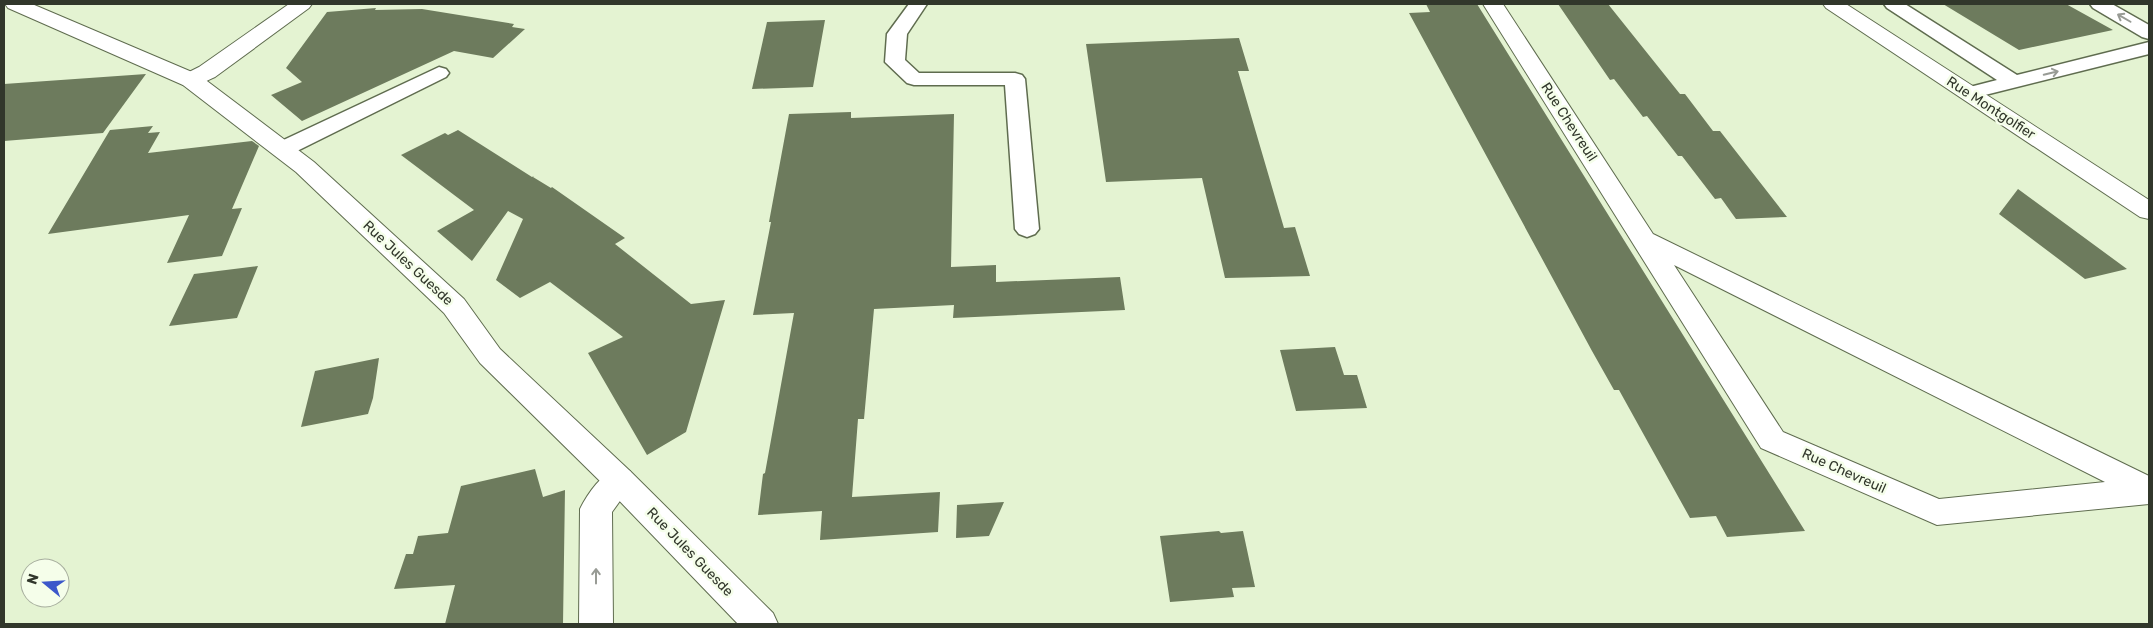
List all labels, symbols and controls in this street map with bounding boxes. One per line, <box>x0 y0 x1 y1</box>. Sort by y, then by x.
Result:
one-way arrow <box>2117 13 2132 23</box>
one-way arrow <box>2042 68 2058 77</box>
street label: Rue Montgolfier <box>1943 73 2039 143</box>
street label: Rue Chevreuil <box>1537 79 1601 165</box>
street label: Rue Jules Guesde <box>359 217 457 309</box>
street label: Rue Chevreuil <box>1799 445 1889 497</box>
street label: Rue Jules Guesde <box>643 504 737 600</box>
north arrow <box>20 558 70 608</box>
one-way arrow <box>591 568 601 584</box>
text: N <box>23 572 43 587</box>

